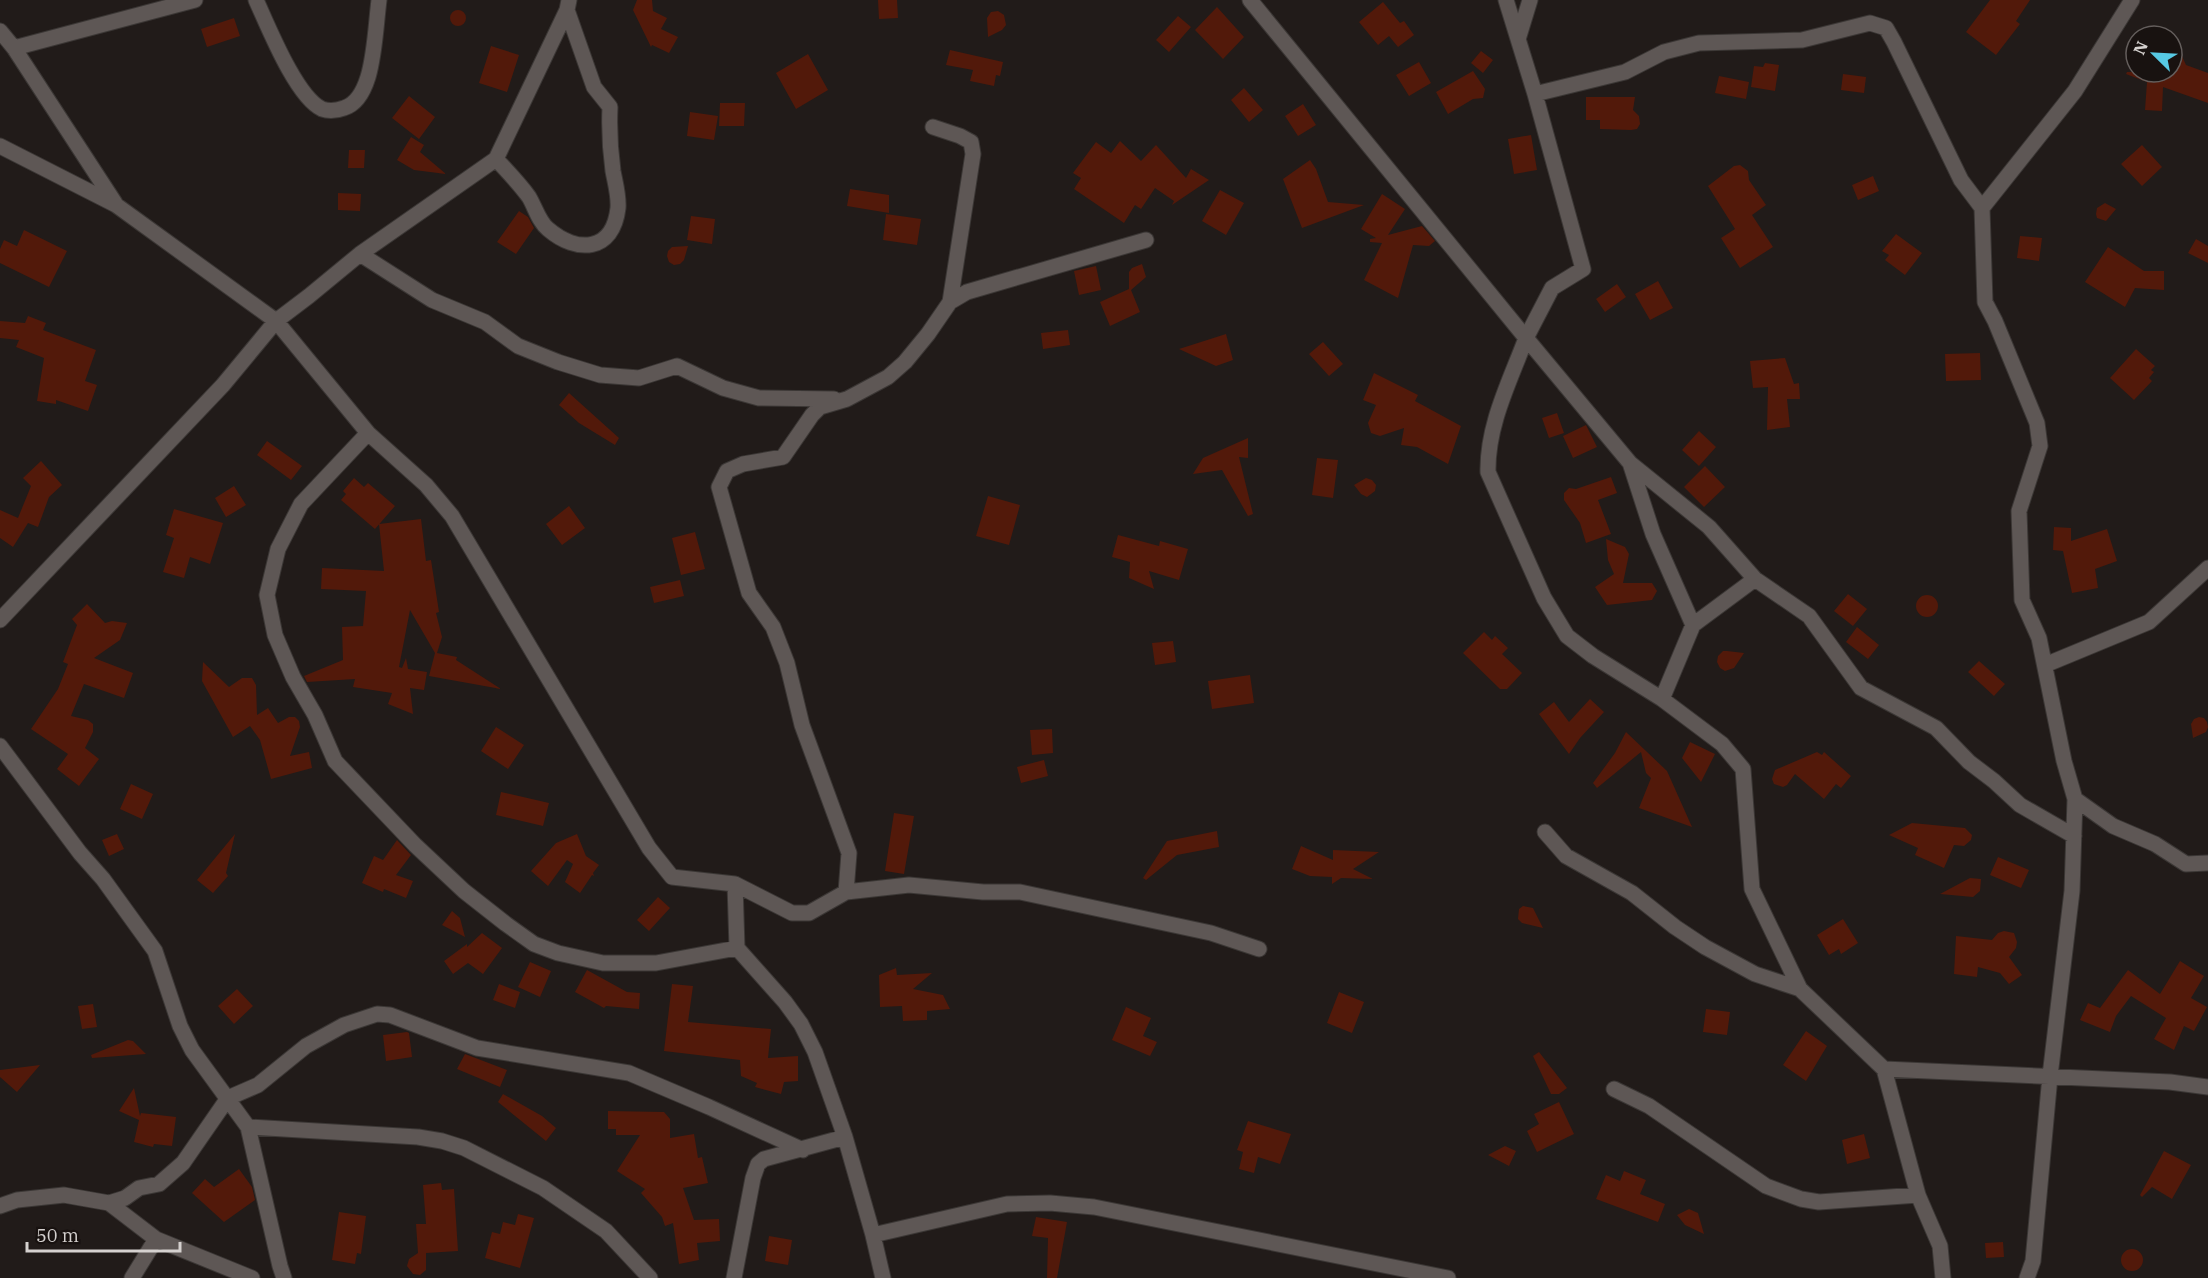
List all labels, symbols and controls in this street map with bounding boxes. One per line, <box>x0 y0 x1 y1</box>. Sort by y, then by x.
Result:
north arrow <box>2124 24 2184 84</box>
text: N <box>2129 38 2152 58</box>
scale bar <box>27 1215 180 1253</box>
text: 50 m <box>36 1224 79 1247</box>

